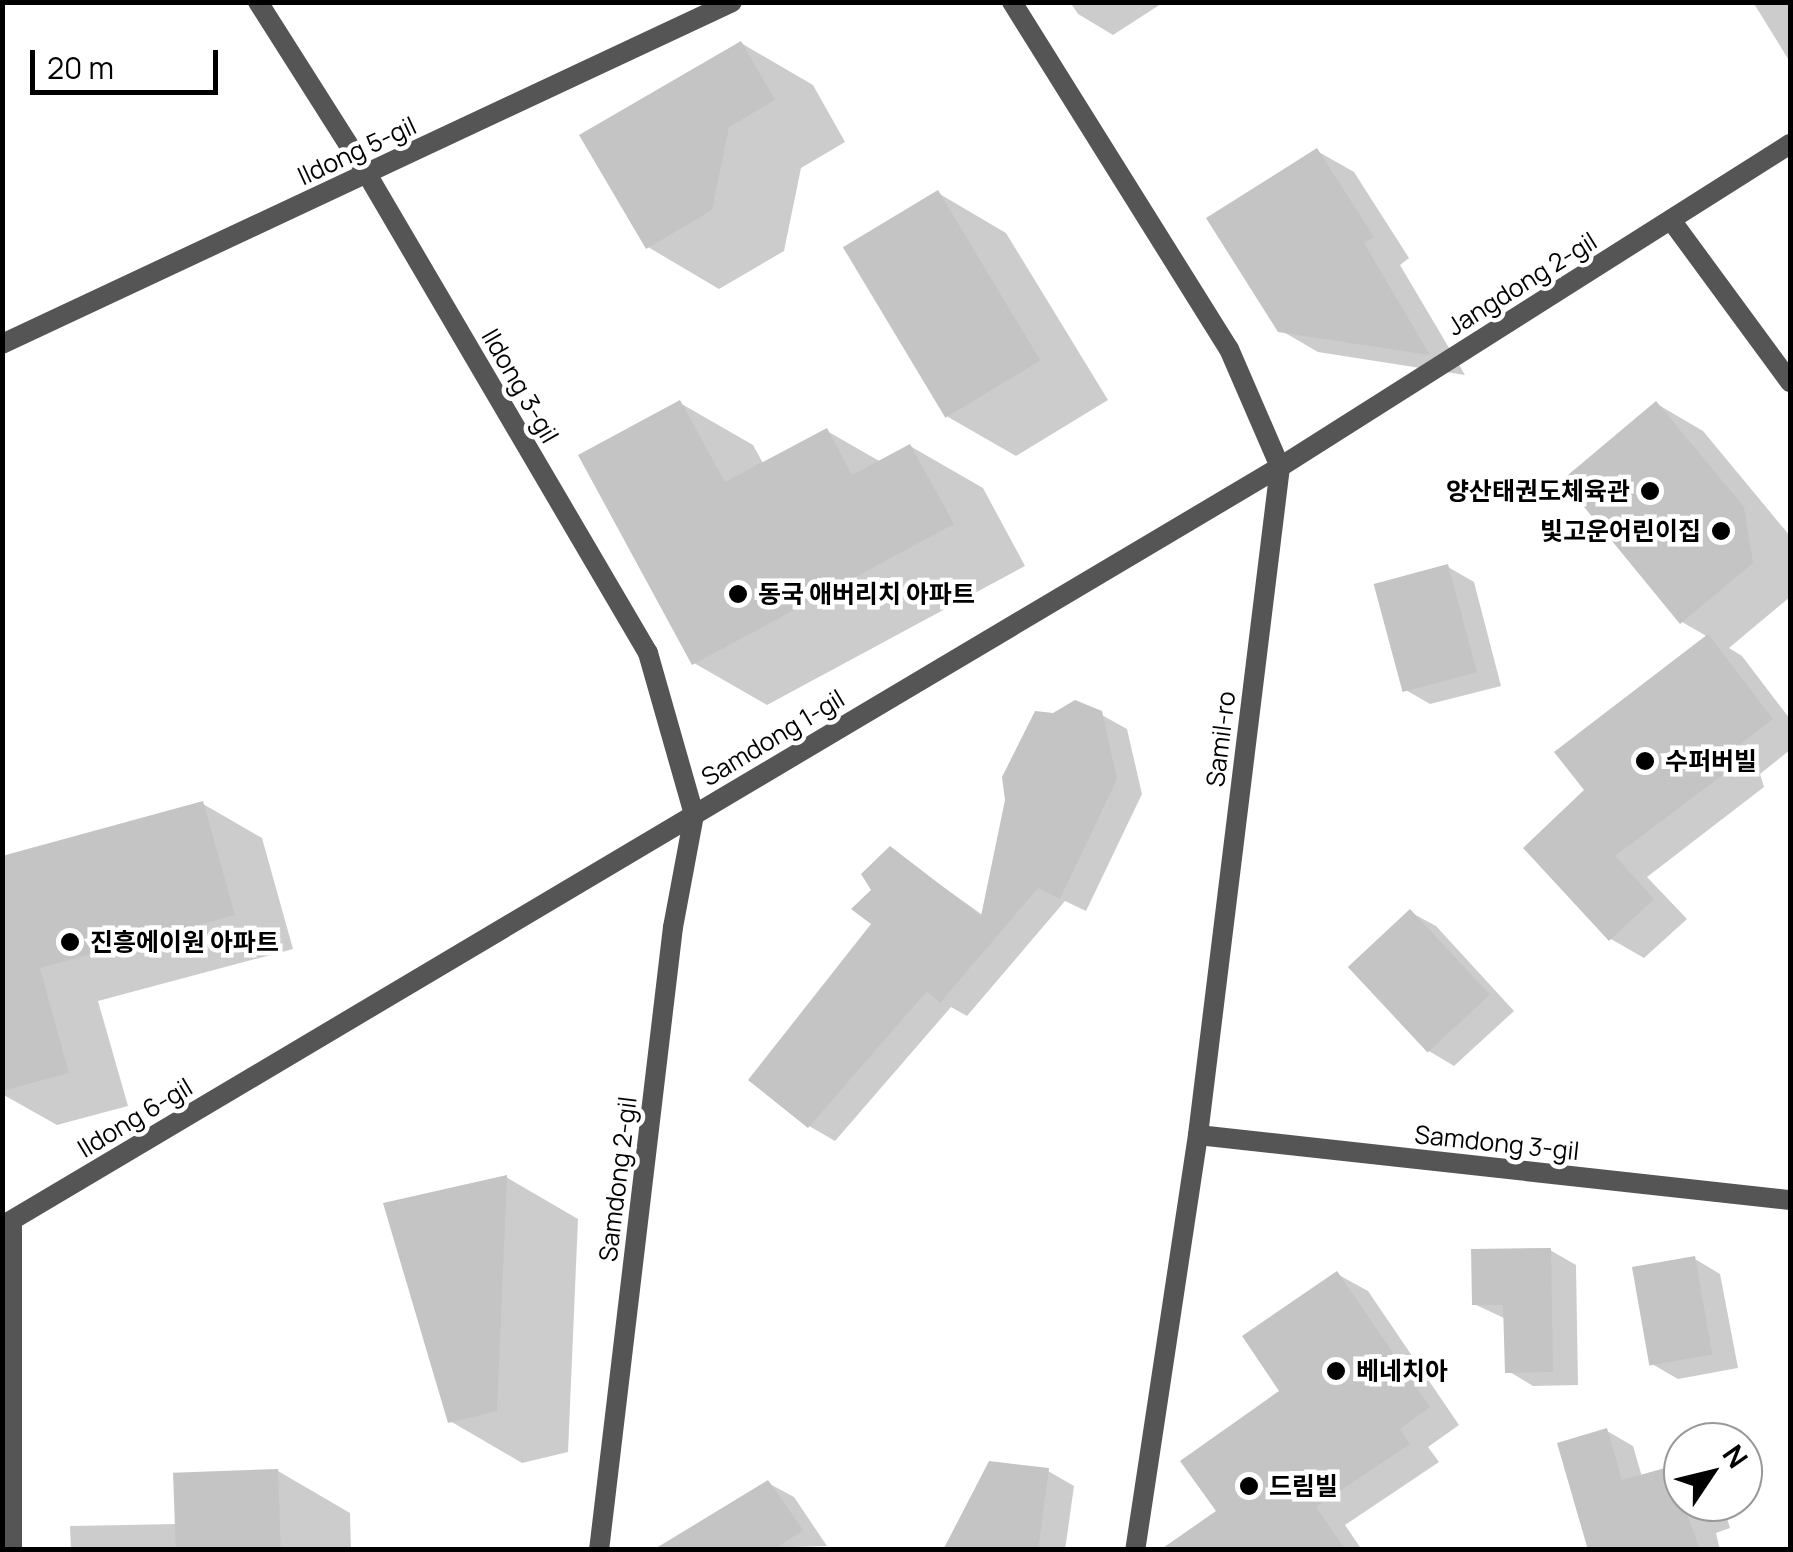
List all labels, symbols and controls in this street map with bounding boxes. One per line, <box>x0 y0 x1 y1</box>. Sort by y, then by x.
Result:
scale bar <box>35 30 222 92</box>
text: 20 m <box>47 47 114 88</box>
street label: Ildong 5-gil <box>293 110 421 192</box>
street label: Jangdong 2-gil <box>1442 226 1602 342</box>
street label: Ildong 3-gil <box>475 324 565 448</box>
place label: 양산태권도체육관 <box>1446 476 1630 506</box>
marker: 양산태권도체육관 <box>1639 480 1661 502</box>
place label: 빛고운어린이집 <box>1540 516 1701 546</box>
marker: 빛고운어린이집 <box>1710 520 1732 542</box>
place label: 동국 애버리치 아파트 <box>758 579 975 609</box>
marker: 동국 애버리치 아파트 <box>727 583 749 605</box>
street label: Samdong 1-gil <box>696 684 850 792</box>
street label: Samil-ro <box>1200 689 1242 789</box>
place label: 수퍼버빌 <box>1665 746 1757 776</box>
marker: 수퍼버빌 <box>1634 750 1656 772</box>
place label: 진흥에이원 아파트 <box>90 927 279 957</box>
marker: 진흥에이원 아파트 <box>59 931 81 953</box>
street label: Ildong 6-gil <box>72 1072 198 1164</box>
street label: Samdong 2-gil <box>593 1095 643 1263</box>
street label: Samdong 3-gil <box>1413 1119 1581 1167</box>
place label: 베네치아 <box>1356 1356 1448 1386</box>
marker: 베네치아 <box>1325 1360 1347 1382</box>
north arrow <box>1663 1422 1763 1522</box>
text: N <box>1715 1437 1757 1475</box>
place label: 드림빌 <box>1269 1471 1338 1501</box>
marker: 드림빌 <box>1238 1475 1260 1497</box>

